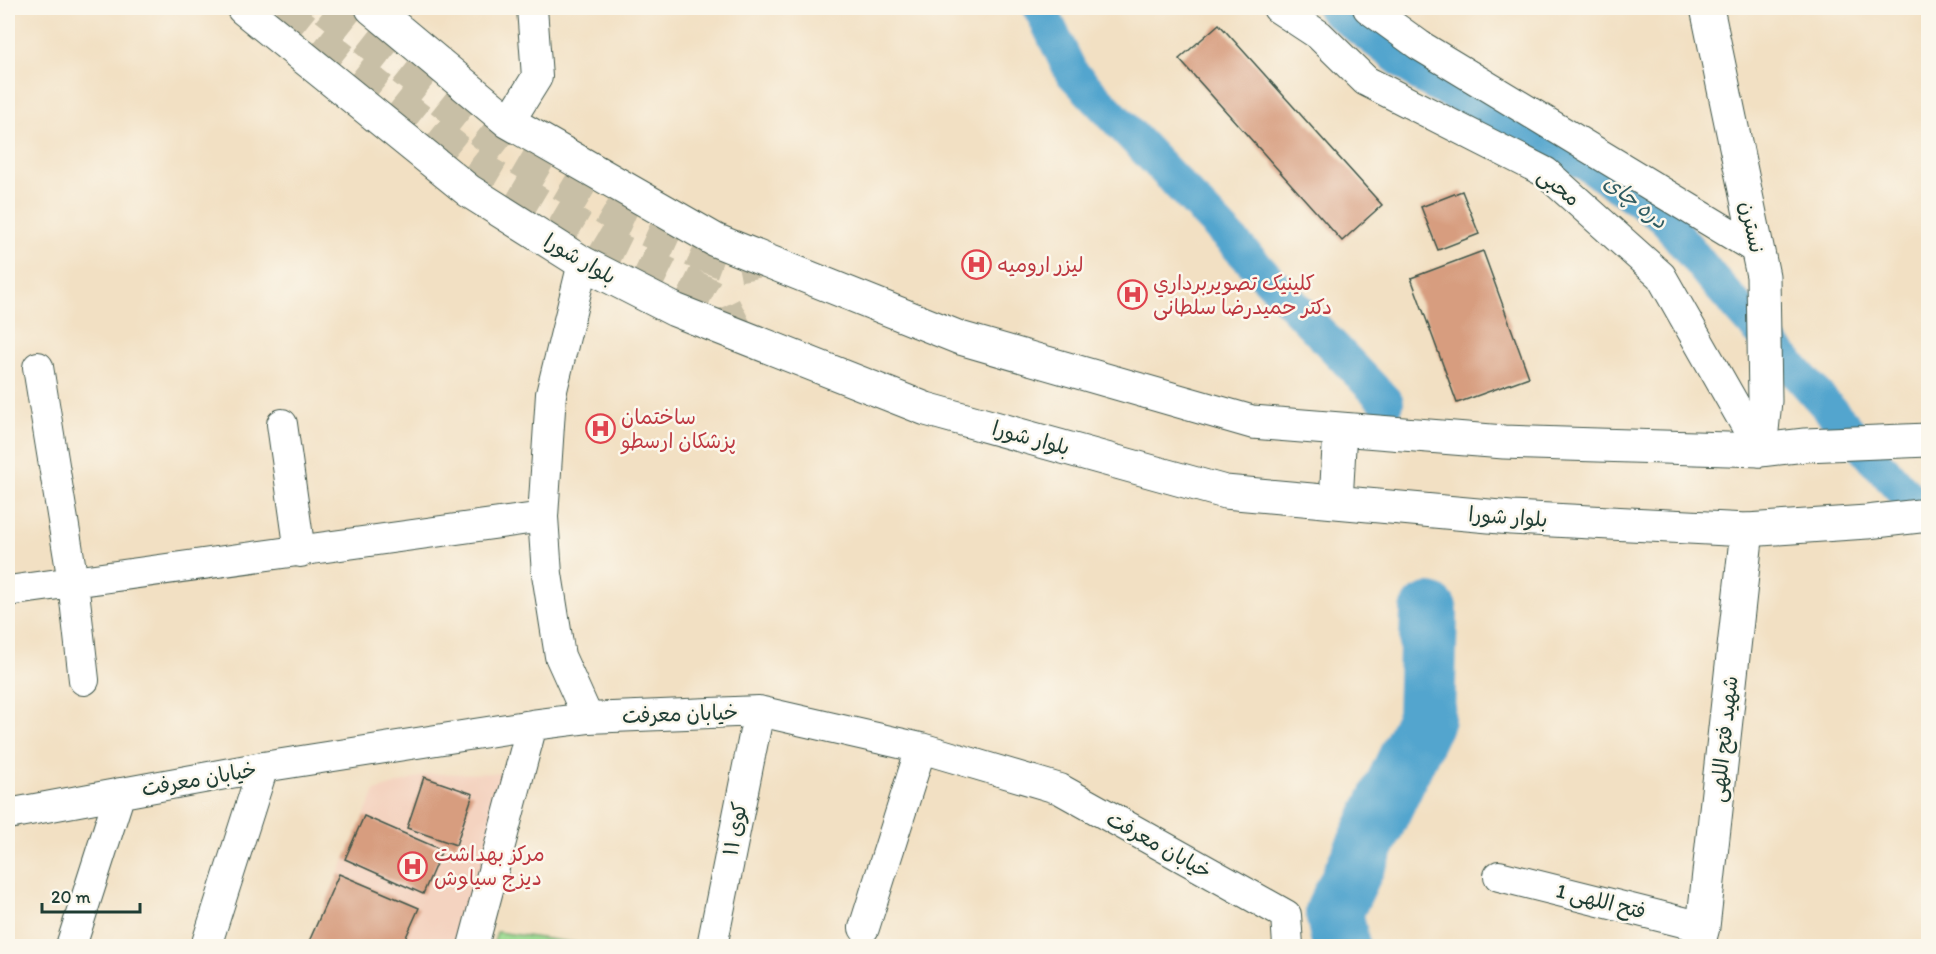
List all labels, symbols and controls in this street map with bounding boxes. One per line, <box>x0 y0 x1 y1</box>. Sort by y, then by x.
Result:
street label: محبی <box>1532 162 1585 213</box>
water label: دره چای <box>1599 168 1673 235</box>
street label: نسترن <box>1735 199 1770 255</box>
street label: بلوار شورا <box>539 228 621 290</box>
hospital icon: لیزر ارومیه <box>960 249 992 281</box>
place label: لیزر ارومیه <box>997 252 1084 277</box>
place label: کلینیک تصويربرداري دکتر حمیدرضا سلطانی <box>1153 270 1332 321</box>
hospital icon: کلینیک تصويربرداري دکتر حمیدرضا سلطانی <box>1116 279 1148 311</box>
place label: ساختمان پزشکان ارسطو <box>620 404 736 455</box>
hospital icon: ساختمان پزشکان ارسطو <box>584 413 616 445</box>
street label: بلوار شورا <box>989 415 1073 461</box>
street label: بلوار شورا <box>1468 501 1548 533</box>
street label: شهید فتح اللهی <box>1704 674 1745 804</box>
street label: خیابان معرفت <box>621 699 739 729</box>
street label: خیابان معرفت <box>139 756 259 802</box>
street label: کوی ۱۱ <box>717 800 753 858</box>
street label: خیابان معرفت <box>1102 805 1216 885</box>
place label: مرکز بهداشت دیزج سیاوش <box>434 841 545 892</box>
hospital icon: مرکز بهداشت دیزج سیاوش <box>397 850 429 882</box>
scale bar <box>42 876 140 914</box>
street label: فتح اللهی 1 <box>1553 877 1649 926</box>
text: 20 m <box>51 886 91 908</box>

